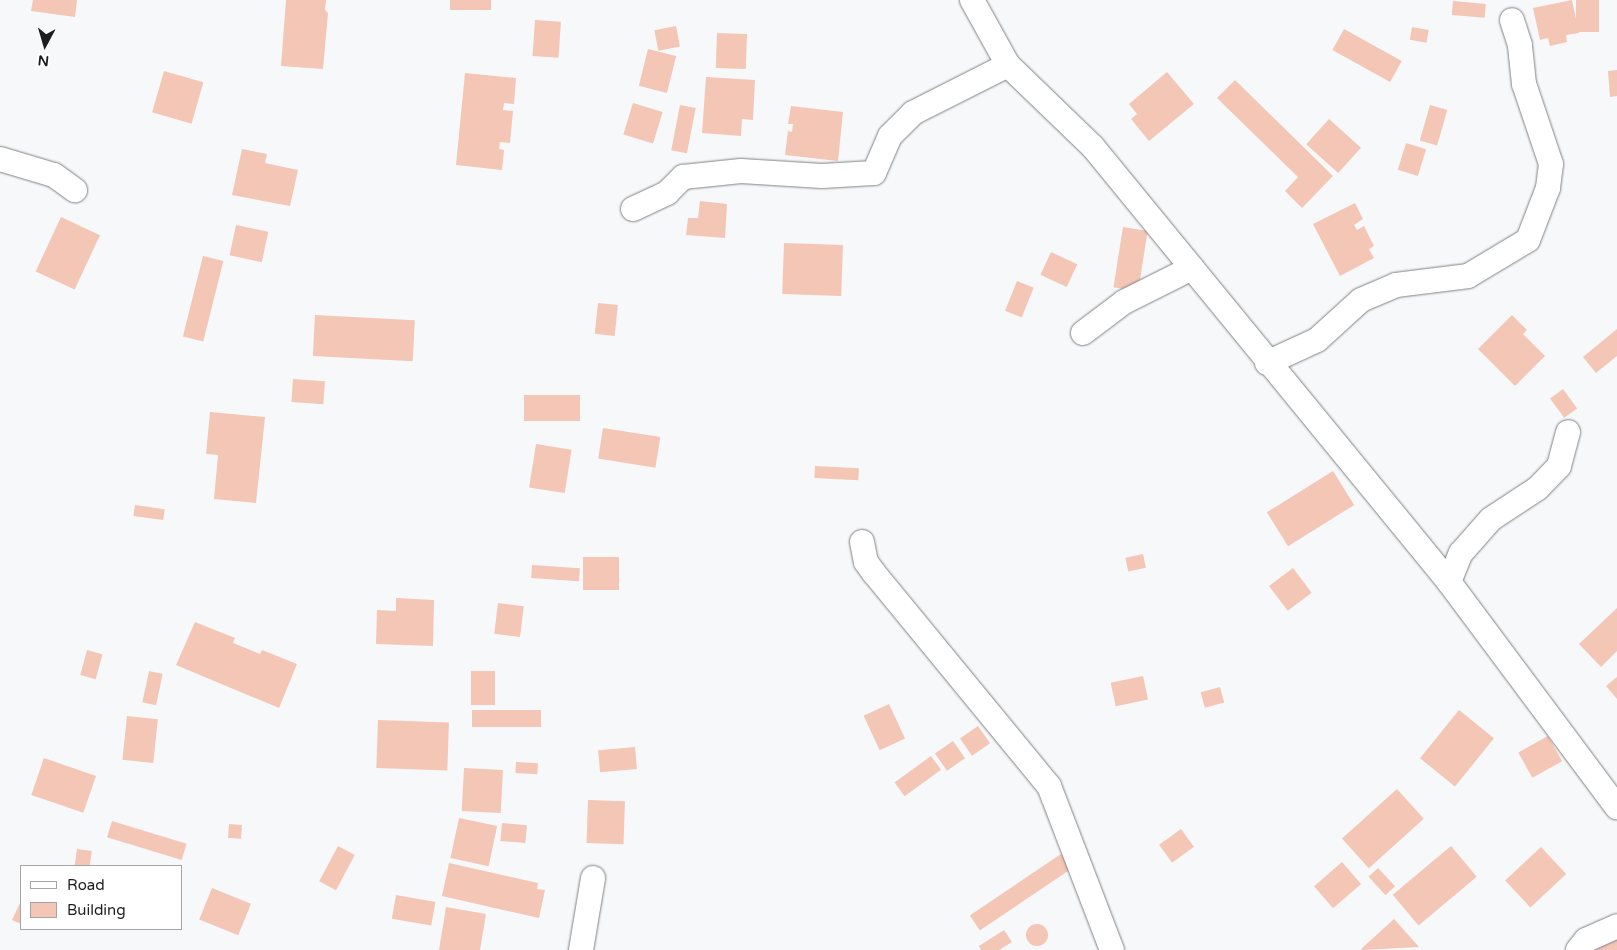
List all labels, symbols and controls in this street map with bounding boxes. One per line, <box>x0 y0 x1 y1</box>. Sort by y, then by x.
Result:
north arrow <box>20 20 70 70</box>
text: N <box>37 51 50 69</box>
legend <box>20 865 182 930</box>
text: Road <box>67 876 105 894</box>
text: Building <box>67 901 126 919</box>

